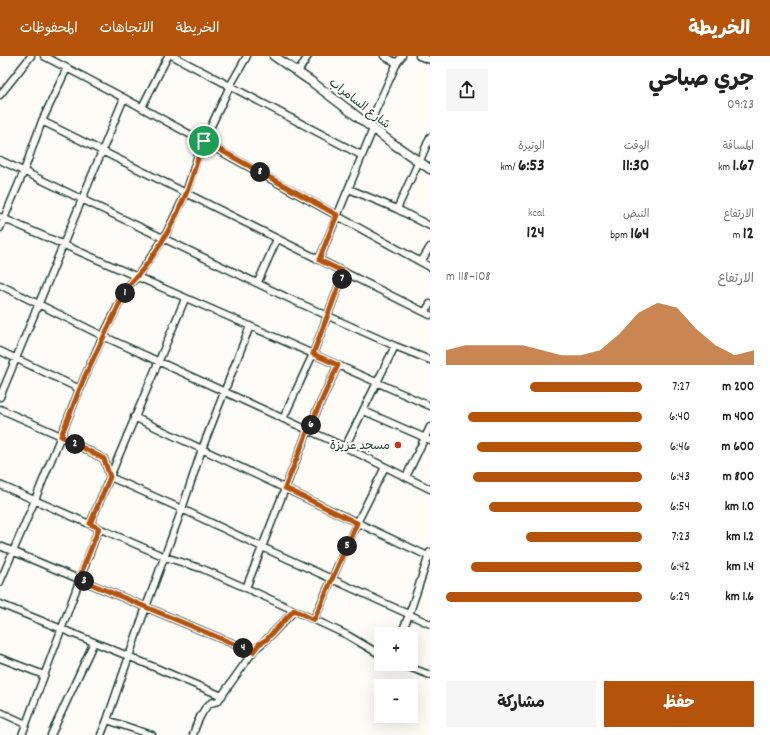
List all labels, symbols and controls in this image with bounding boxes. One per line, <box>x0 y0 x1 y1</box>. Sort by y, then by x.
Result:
text: الخريطة <box>688 17 750 44</box>
text: المحفوظات <box>20 19 78 39</box>
text: الاتجاهات <box>100 19 154 39</box>
text: الخريطة <box>176 19 219 39</box>
text: جري صباحي <box>649 65 754 96</box>
button: share <box>446 69 488 111</box>
street label: شارع السامراب <box>325 75 393 134</box>
text: 09:23 <box>727 96 754 115</box>
pin <box>187 124 221 158</box>
icon: arrive <box>193 130 215 152</box>
text: الوتيرة <box>518 139 545 155</box>
text: الوقت <box>624 139 649 155</box>
text: المسافة <box>723 139 754 155</box>
text: 6:53 <box>518 155 545 179</box>
text: 11:30 <box>622 155 649 179</box>
text: 1.67 <box>733 155 754 179</box>
text: /km <box>500 160 518 176</box>
text: km <box>718 160 733 176</box>
pin: 8 <box>250 162 270 182</box>
text: 8 <box>258 164 262 180</box>
text: kcal <box>528 206 545 222</box>
text: النبض <box>623 207 649 223</box>
text: الارتفاع <box>723 207 754 223</box>
text: 124 <box>526 222 545 246</box>
text: 164 <box>630 223 649 247</box>
text: 12 <box>743 223 754 247</box>
text: bpm <box>610 228 630 244</box>
text: m <box>733 228 743 244</box>
text: 108–118 m <box>446 268 490 287</box>
pin: 7 <box>332 269 352 289</box>
text: الارتفاع <box>718 270 754 289</box>
text: 7 <box>340 271 344 287</box>
pin: 1 <box>115 283 135 303</box>
text: 1 <box>124 285 126 301</box>
text: 7:27 <box>672 378 690 397</box>
text: 200 m <box>722 378 754 397</box>
text: 6:40 <box>669 408 690 427</box>
text: 400 m <box>723 408 754 427</box>
pin: 6 <box>301 415 321 435</box>
text: 6 <box>308 417 314 433</box>
pin: 2 <box>65 434 85 454</box>
text: 2 <box>73 436 77 452</box>
place label: مسجد عزيزة <box>330 438 390 455</box>
text: 6:46 <box>670 438 690 457</box>
text: 600 m <box>722 438 754 457</box>
marker: مسجد عزيزة <box>393 440 403 450</box>
text: 6:43 <box>670 468 690 487</box>
text: 800 m <box>723 468 754 487</box>
text: 6:54 <box>670 498 690 517</box>
text: 1.0 km <box>725 498 754 517</box>
text: 7:23 <box>671 528 690 547</box>
text: 1.2 km <box>726 528 754 547</box>
pin: 5 <box>337 536 357 556</box>
text: 5 <box>344 538 350 554</box>
text: 6:42 <box>670 558 690 577</box>
text: 1.4 km <box>726 558 754 577</box>
pin: 3 <box>74 571 94 591</box>
text: 3 <box>82 573 86 589</box>
text: 6:29 <box>670 588 690 607</box>
text: 1.6 km <box>725 588 754 607</box>
map controls <box>374 627 418 723</box>
button: + <box>374 627 418 671</box>
pin: 4 <box>233 638 253 658</box>
text: 4 <box>241 640 245 656</box>
button: − <box>374 679 418 723</box>
button: مشاركة <box>446 681 596 727</box>
button: حفظ <box>604 681 754 727</box>

